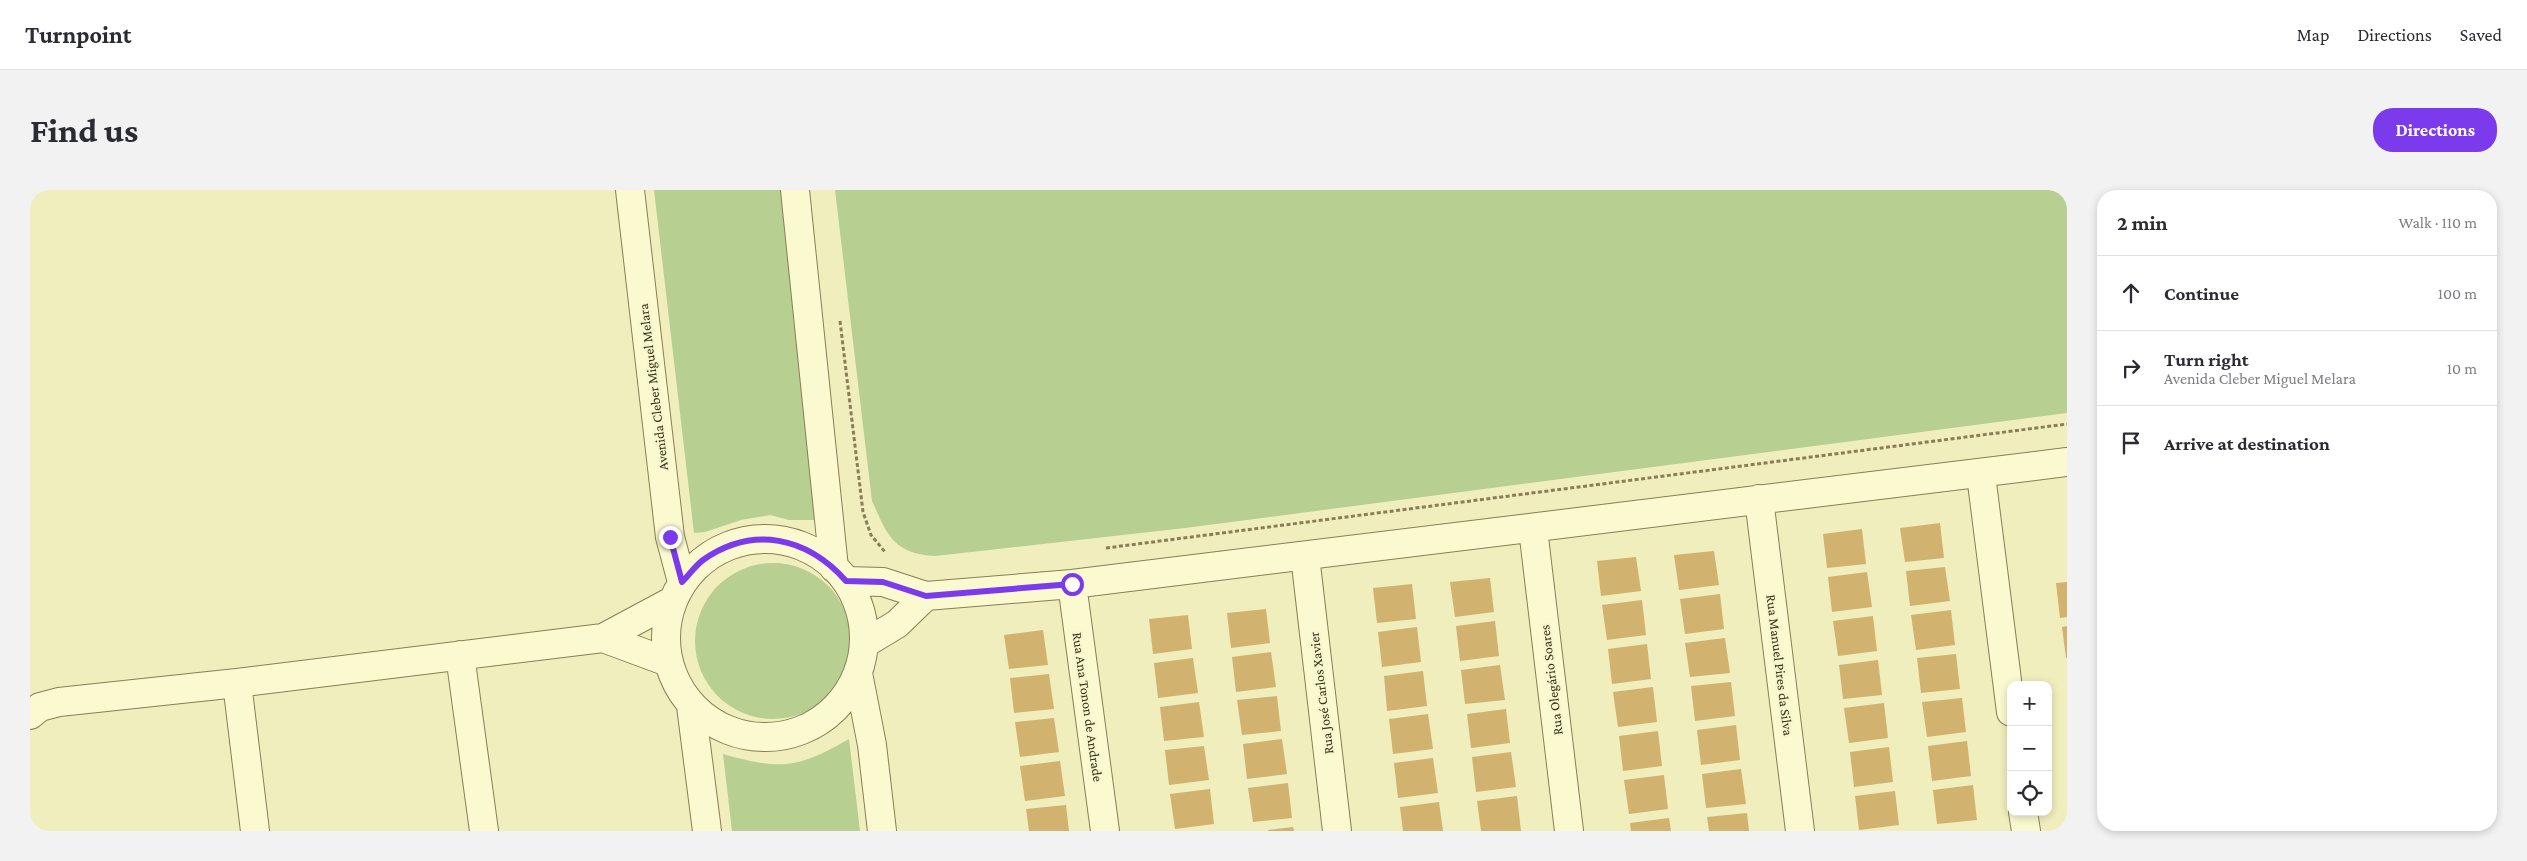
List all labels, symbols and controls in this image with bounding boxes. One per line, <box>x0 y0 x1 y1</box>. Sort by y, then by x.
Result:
text: Turnpoint <box>25 21 131 48</box>
text: Map <box>2297 25 2329 45</box>
text: Directions <box>2357 25 2432 45</box>
text: Saved <box>2460 25 2502 45</box>
button: Directions <box>2373 108 2497 152</box>
text: Find us <box>30 111 138 150</box>
text: 2 min <box>2117 211 2168 235</box>
text: Walk · 110 m <box>2398 214 2477 231</box>
icon: ahead <box>2117 279 2145 307</box>
text: Continue <box>2164 283 2239 304</box>
text: 100 m <box>2438 285 2477 302</box>
street label: Avenida Cleber Miguel Melara <box>635 302 671 471</box>
text: Turn right <box>2164 349 2249 370</box>
icon: right <box>2117 354 2145 382</box>
text: 10 m <box>2447 360 2477 377</box>
text: Avenida Cleber Miguel Melara <box>2164 370 2356 387</box>
icon: arrive <box>2117 429 2145 457</box>
text: Arrive at destination <box>2164 433 2330 454</box>
route end <box>659 526 682 549</box>
route start <box>1061 573 1084 596</box>
street label: Rua Manuel Pires da Silva <box>1763 593 1797 737</box>
street label: Rua Olegário Soares <box>1536 624 1566 736</box>
street label: Rua Ana Tonon de Andrade <box>1070 631 1106 783</box>
street label: Rua José Carlos Xavier <box>1306 631 1336 755</box>
map controls <box>2007 681 2052 816</box>
button: + <box>2007 681 2052 726</box>
button: − <box>2007 726 2052 771</box>
button: locate <box>2007 771 2052 816</box>

